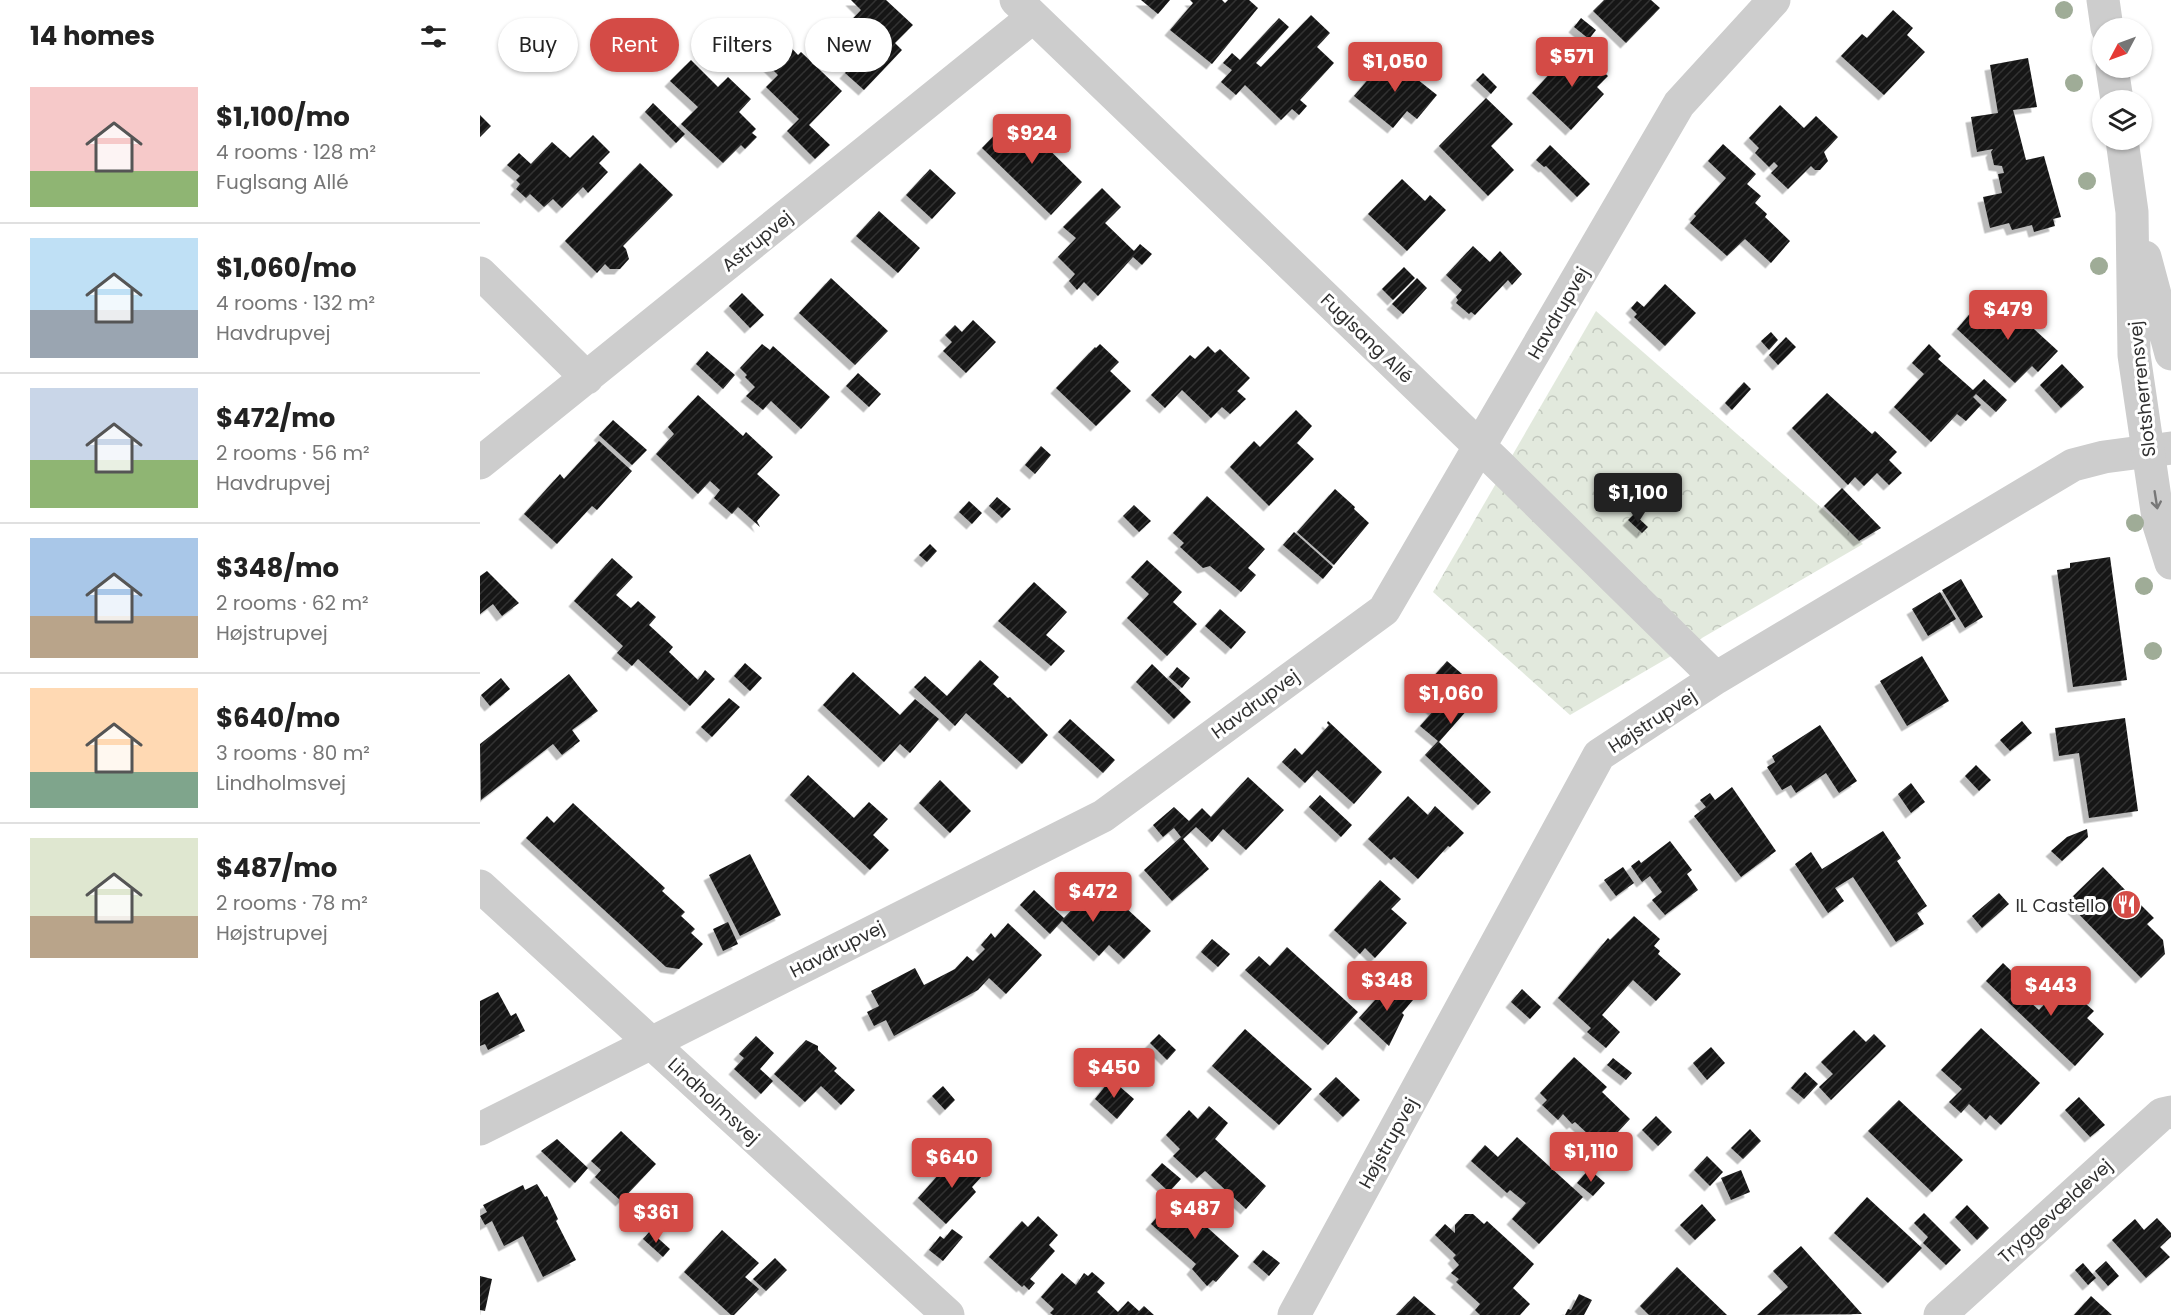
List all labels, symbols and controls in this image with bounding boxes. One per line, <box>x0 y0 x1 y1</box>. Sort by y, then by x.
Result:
text: 14 homes <box>30 18 155 54</box>
chip: Buy <box>498 18 578 72</box>
chip: Rent <box>590 18 679 72</box>
chip: Filters <box>691 18 793 72</box>
chip: New <box>805 18 892 72</box>
north arrow <box>2092 18 2152 78</box>
map controls <box>2092 18 2152 150</box>
icon: filters <box>417 20 450 53</box>
pin: $571 <box>1536 37 1608 88</box>
pin: $1,050 <box>1346 42 1444 93</box>
text: $571 <box>1550 42 1594 70</box>
text: $1,050 <box>1362 47 1428 75</box>
button: layers <box>2092 90 2152 150</box>
text: $1,100/mo <box>216 99 350 135</box>
icon: home <box>78 111 150 183</box>
pin: $924 <box>996 114 1068 165</box>
text: $924 <box>1007 119 1057 147</box>
text: 4 rooms · 128 m² <box>216 138 376 166</box>
text: Fuglsang Allé <box>216 168 349 196</box>
street label: Astrupvej <box>716 205 798 277</box>
text: $1,060/mo <box>216 250 357 286</box>
icon: home <box>78 262 150 334</box>
street label: Havdrupvej <box>1521 262 1595 364</box>
street label: Fuglsang Allé <box>1315 288 1419 388</box>
text: 4 rooms · 132 m² <box>216 289 375 317</box>
pin: $479 <box>1972 290 2044 341</box>
text: $479 <box>1983 295 2033 323</box>
text: Havdrupvej <box>216 319 330 347</box>
street label: Slotsherrensvej <box>2122 320 2162 458</box>
text: $472/mo <box>216 400 335 436</box>
icon: home <box>78 412 150 484</box>
text: 2 rooms · 56 m² <box>216 439 370 467</box>
text: Havdrupvej <box>216 469 330 497</box>
pin: $1,100 <box>1589 473 1687 524</box>
text: $1,100 <box>1608 478 1668 506</box>
one-way arrow <box>2150 489 2161 509</box>
text: $348/mo <box>216 550 339 586</box>
icon: home <box>78 562 150 634</box>
text: 2 rooms · 62 m² <box>216 589 369 617</box>
text: Højstrupvej <box>216 619 328 647</box>
street label: Havdrupvej <box>1206 664 1304 744</box>
pin: $1,060 <box>1402 674 1500 725</box>
text: $1,060 <box>1418 679 1484 707</box>
street label: Højstrupvej <box>1603 683 1701 759</box>
text: $640/mo <box>216 700 340 736</box>
icon: home <box>78 712 150 784</box>
text: 3 rooms · 80 m² <box>216 739 370 767</box>
text: Lindholmsvej <box>216 769 346 797</box>
text: $487/mo <box>216 850 337 886</box>
icon: home <box>78 862 150 934</box>
pin: $472 <box>1057 872 1129 923</box>
text: $472 <box>1069 877 1117 905</box>
text: 2 rooms · 78 m² <box>216 889 368 917</box>
restaurant icon: IL Castello <box>2111 889 2143 921</box>
place label: IL Castello <box>2015 893 2106 918</box>
street label: Havdrupvej <box>785 914 889 984</box>
text: Højstrupvej <box>216 919 328 947</box>
pin: $348 <box>1351 961 1423 1012</box>
text: $348 <box>1361 966 1413 994</box>
pin: $443 <box>2015 966 2087 1017</box>
text: $443 <box>2025 971 2077 999</box>
pin: $450 <box>1078 1048 1150 1099</box>
street label: Lindholmsvej <box>663 1052 765 1150</box>
text: $450 <box>1088 1053 1140 1081</box>
street label: Højstrupvej <box>1353 1093 1423 1193</box>
pin: $1,110 <box>1542 1132 1640 1183</box>
text: $1,110 <box>1564 1137 1618 1165</box>
pin: $640 <box>916 1138 988 1189</box>
text: $640 <box>926 1143 978 1171</box>
street label: Tryggevældevej <box>1993 1153 2117 1269</box>
pin: $487 <box>1159 1189 1231 1240</box>
pin: $361 <box>620 1193 692 1244</box>
text: $487 <box>1170 1194 1220 1222</box>
text: $361 <box>633 1198 679 1226</box>

